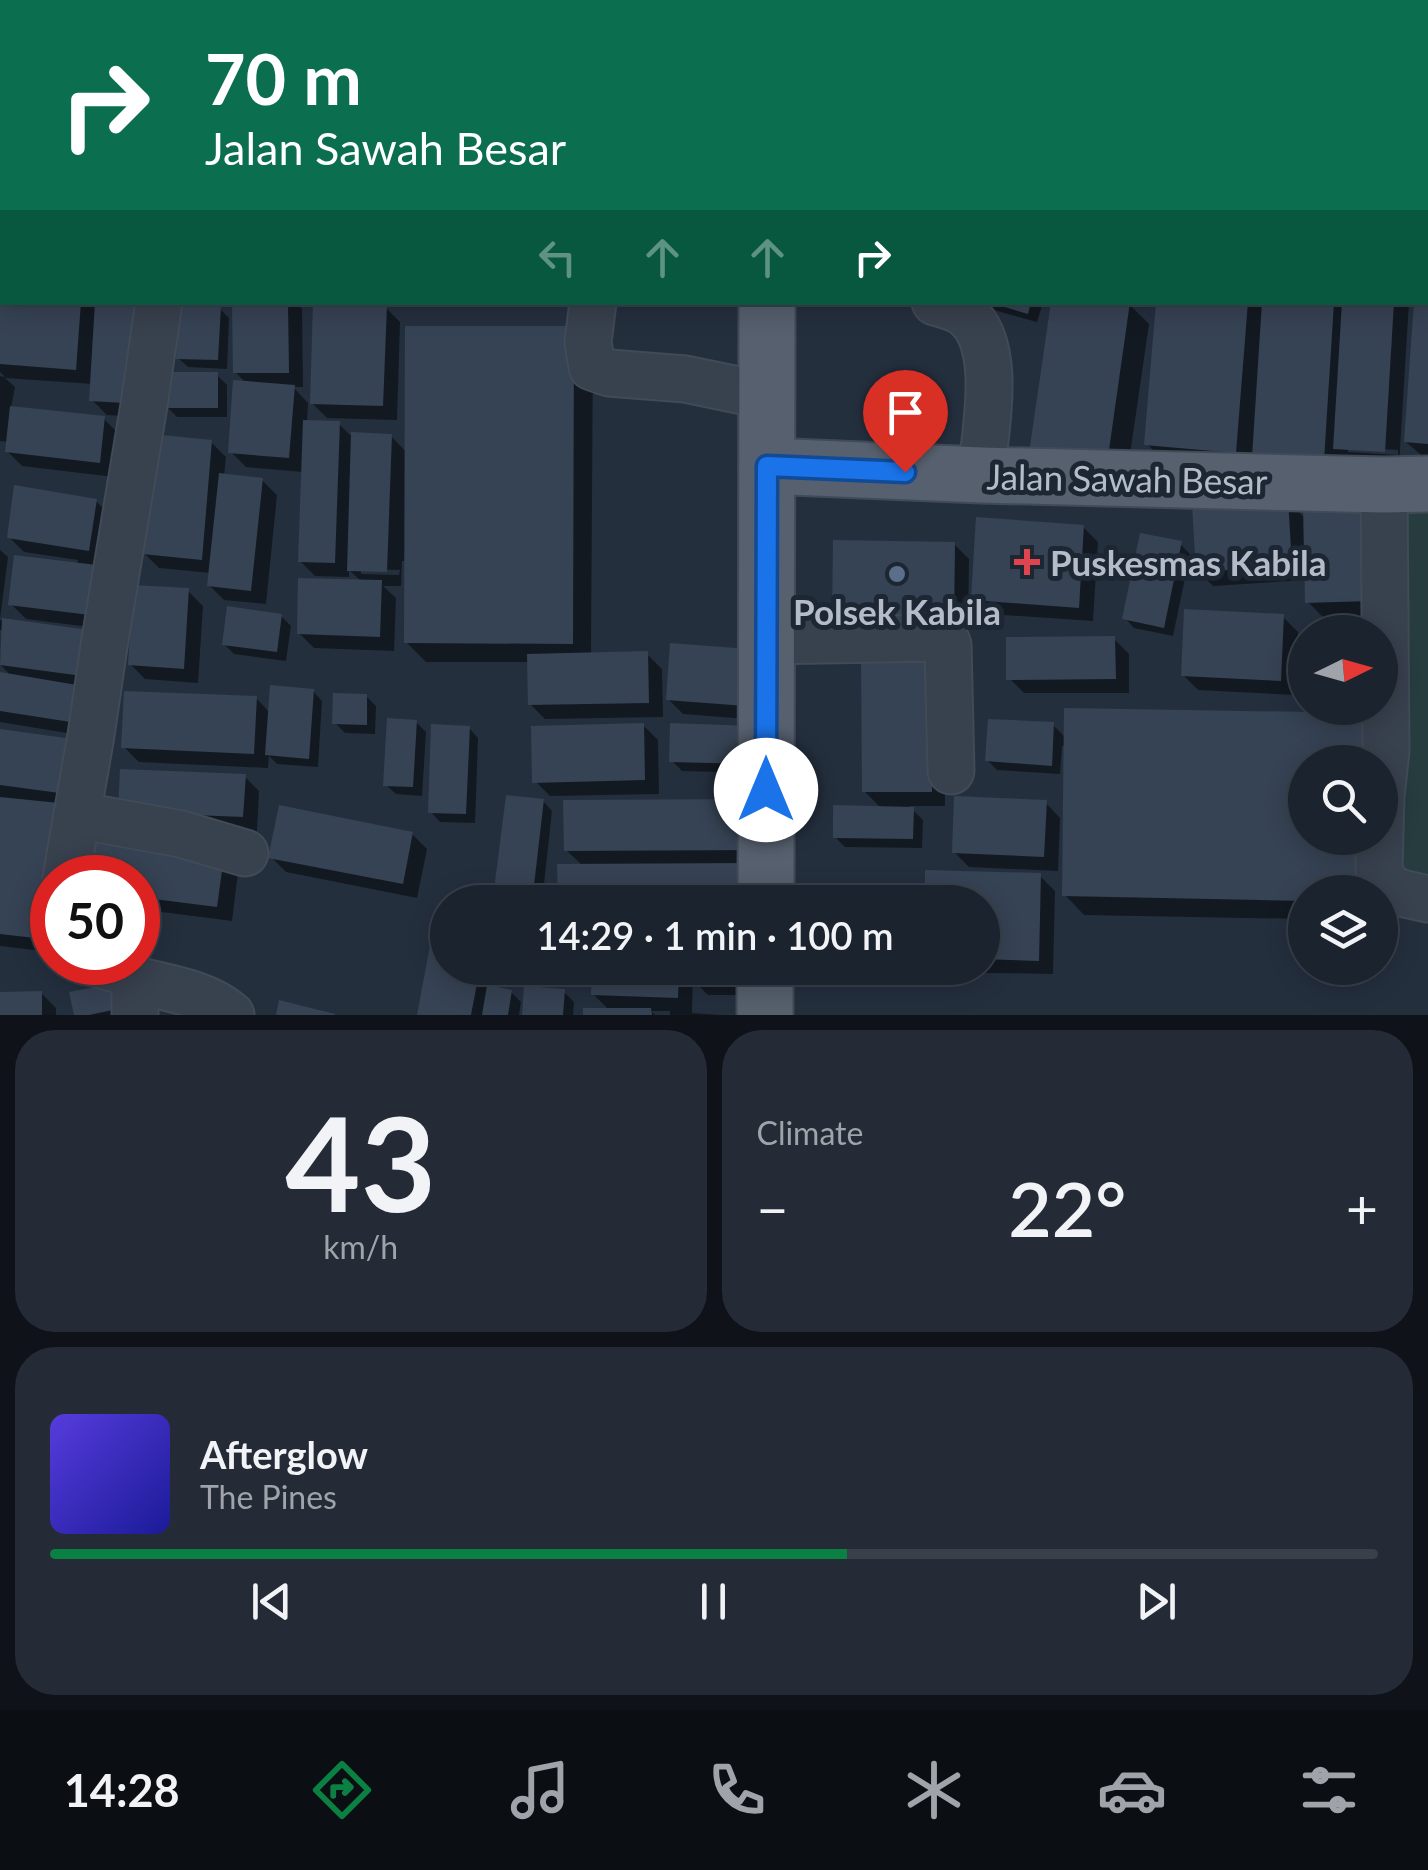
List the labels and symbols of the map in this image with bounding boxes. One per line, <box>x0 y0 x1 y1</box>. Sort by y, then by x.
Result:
pin <box>863 370 948 473</box>
street label: Jalan Sawah Besar <box>986 455 1268 501</box>
place label: Puskesmas Kabila <box>1050 541 1326 583</box>
marker: Puskesmas Kabila <box>1014 549 1040 575</box>
marker: Polsek Kabila <box>886 563 908 585</box>
place label: Polsek Kabila <box>793 590 1001 632</box>
north arrow <box>1288 615 1398 725</box>
position arrow <box>714 738 818 842</box>
speed limit sign: 50 <box>30 855 160 985</box>

